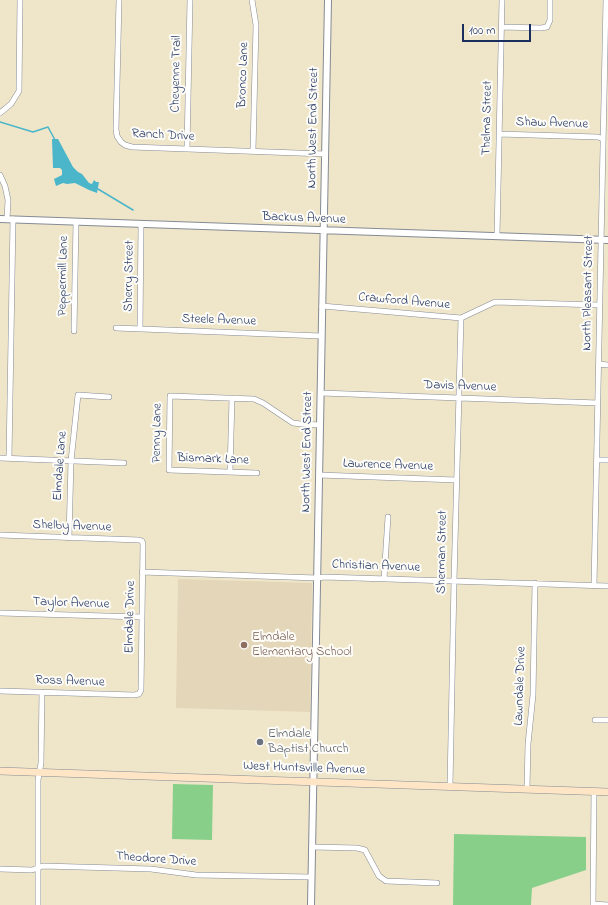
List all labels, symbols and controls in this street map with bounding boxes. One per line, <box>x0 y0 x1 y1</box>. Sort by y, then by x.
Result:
scale bar <box>464 16 533 42</box>
text: 100 m <box>469 22 496 40</box>
street label: Cheyenne Trail <box>169 35 185 113</box>
street label: Bronco Lane <box>235 42 253 108</box>
street label: North West End Street <box>305 67 323 189</box>
street label: Thelma Street <box>480 80 496 156</box>
street label: Shaw Avenue <box>516 115 588 133</box>
street label: Ranch Drive <box>131 127 195 145</box>
street label: Backus Avenue <box>262 210 346 228</box>
street label: North Pleasant Street <box>580 235 598 351</box>
street label: Peppermill Lane <box>55 236 73 316</box>
street label: Sherry Street <box>122 240 138 312</box>
street label: Crawford Avenue <box>357 290 451 314</box>
street label: Steele Avenue <box>182 312 256 330</box>
street label: Davis Avenue <box>423 378 497 396</box>
street label: North West End Street <box>299 391 317 513</box>
street label: Penny Lane <box>150 403 166 463</box>
street label: Elmdale Lane <box>51 431 71 501</box>
street label: Bismark Lane <box>177 451 249 469</box>
street label: Lawrence Avenue <box>343 457 433 475</box>
street label: Sherman Street <box>434 510 452 594</box>
street label: Shelby Avenue <box>32 518 112 536</box>
street label: Christian Avenue <box>331 558 421 576</box>
street label: Elmdale Drive <box>123 580 139 654</box>
street label: Taylor Avenue <box>32 595 110 613</box>
place label: Elmdale Elementary School <box>252 630 352 661</box>
marker: Elmdale Elementary School <box>239 640 249 650</box>
street label: Lawndale Drive <box>512 646 530 726</box>
street label: Ross Avenue <box>35 673 105 691</box>
place label: Elmdale Baptist Church <box>268 727 348 758</box>
marker: Elmdale Baptist Church <box>255 737 265 747</box>
street label: West Huntsville Avenue <box>243 759 365 779</box>
street label: Theodore Drive <box>115 849 197 871</box>

